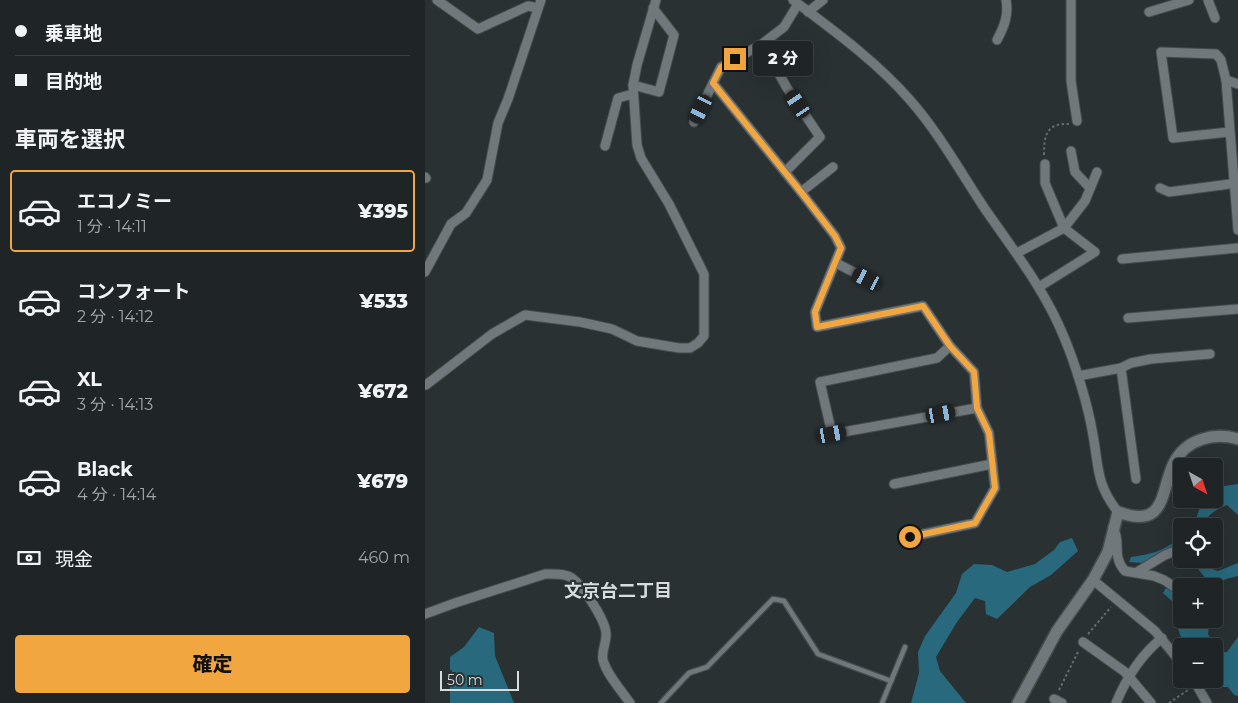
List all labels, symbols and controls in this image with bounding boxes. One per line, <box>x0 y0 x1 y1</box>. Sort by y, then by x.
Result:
text: 乗車地 <box>45 22 102 45</box>
callout: 2 分 <box>753 42 813 76</box>
route end <box>724 48 746 70</box>
text: 2 分 <box>768 49 798 68</box>
text: 目的地 <box>45 70 102 93</box>
car <box>783 87 812 121</box>
car <box>687 92 714 126</box>
text: 車両を選択 <box>15 126 125 153</box>
icon: car <box>17 189 62 234</box>
text: エコノミー <box>77 190 172 213</box>
text: ¥395 <box>358 200 408 223</box>
text: 1 分 · 14:11 <box>77 217 147 236</box>
car <box>850 266 883 292</box>
icon: car <box>17 279 62 324</box>
text: コンフォート <box>77 280 190 303</box>
text: ¥533 <box>359 290 408 313</box>
text: 2 分 · 14:12 <box>77 307 153 326</box>
text: XL <box>77 368 102 391</box>
icon: car <box>17 369 62 414</box>
text: ¥672 <box>358 380 408 403</box>
text: 3 分 · 14:13 <box>77 395 153 414</box>
car <box>924 404 957 424</box>
car <box>815 424 848 444</box>
text: Black <box>77 458 133 481</box>
north arrow <box>1173 458 1223 508</box>
map controls <box>1173 458 1223 688</box>
icon: car <box>17 459 62 504</box>
text: ¥679 <box>357 470 408 493</box>
text: 4 分 · 14:14 <box>77 485 156 504</box>
button: locate <box>1173 518 1223 568</box>
route start <box>899 526 921 548</box>
icon: cash <box>15 544 43 572</box>
text: 現金 <box>55 548 93 571</box>
text: 460 m <box>358 548 410 567</box>
button: + <box>1173 578 1223 628</box>
district label: 文京台二丁目 <box>564 580 672 602</box>
button: 確定 <box>15 635 410 693</box>
button: − <box>1173 638 1223 688</box>
scale bar <box>440 668 519 691</box>
text: 50 m <box>447 671 483 689</box>

